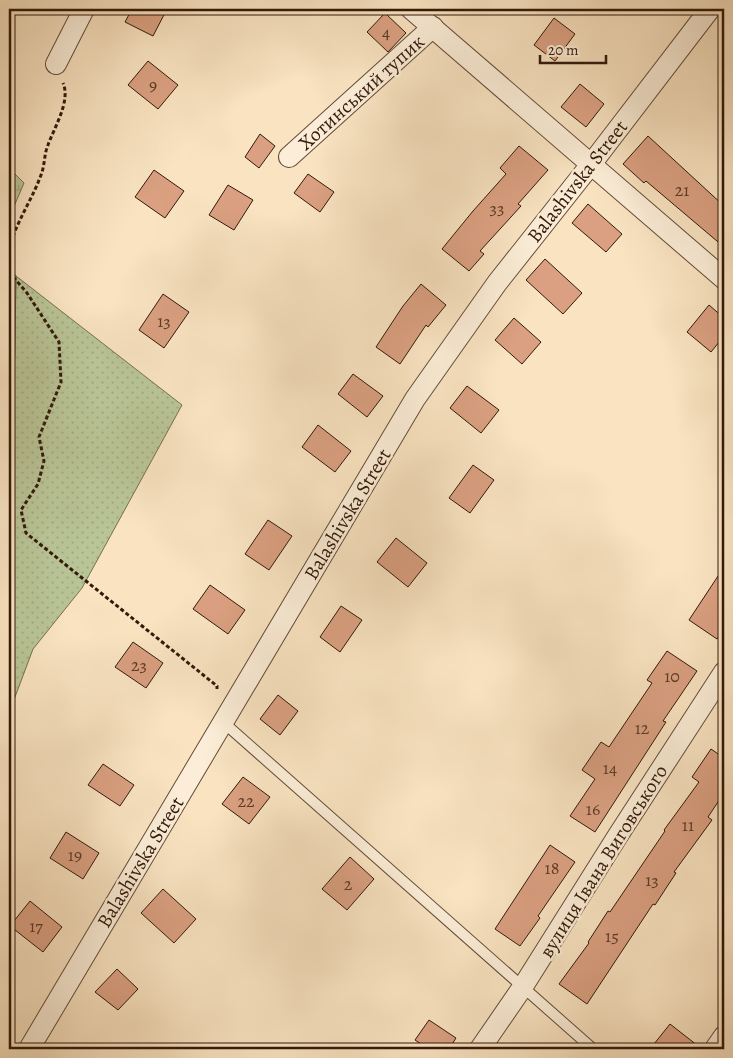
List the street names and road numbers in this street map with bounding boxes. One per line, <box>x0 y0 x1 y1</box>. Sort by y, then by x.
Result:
street label: Хотинський тупик <box>292 28 430 156</box>
street label: Balashivska Street <box>521 114 634 248</box>
street label: Balashivska Street <box>298 443 398 585</box>
street label: вулиця Івана Виговського <box>533 760 674 963</box>
street label: Balashivska Street <box>91 791 191 933</box>

